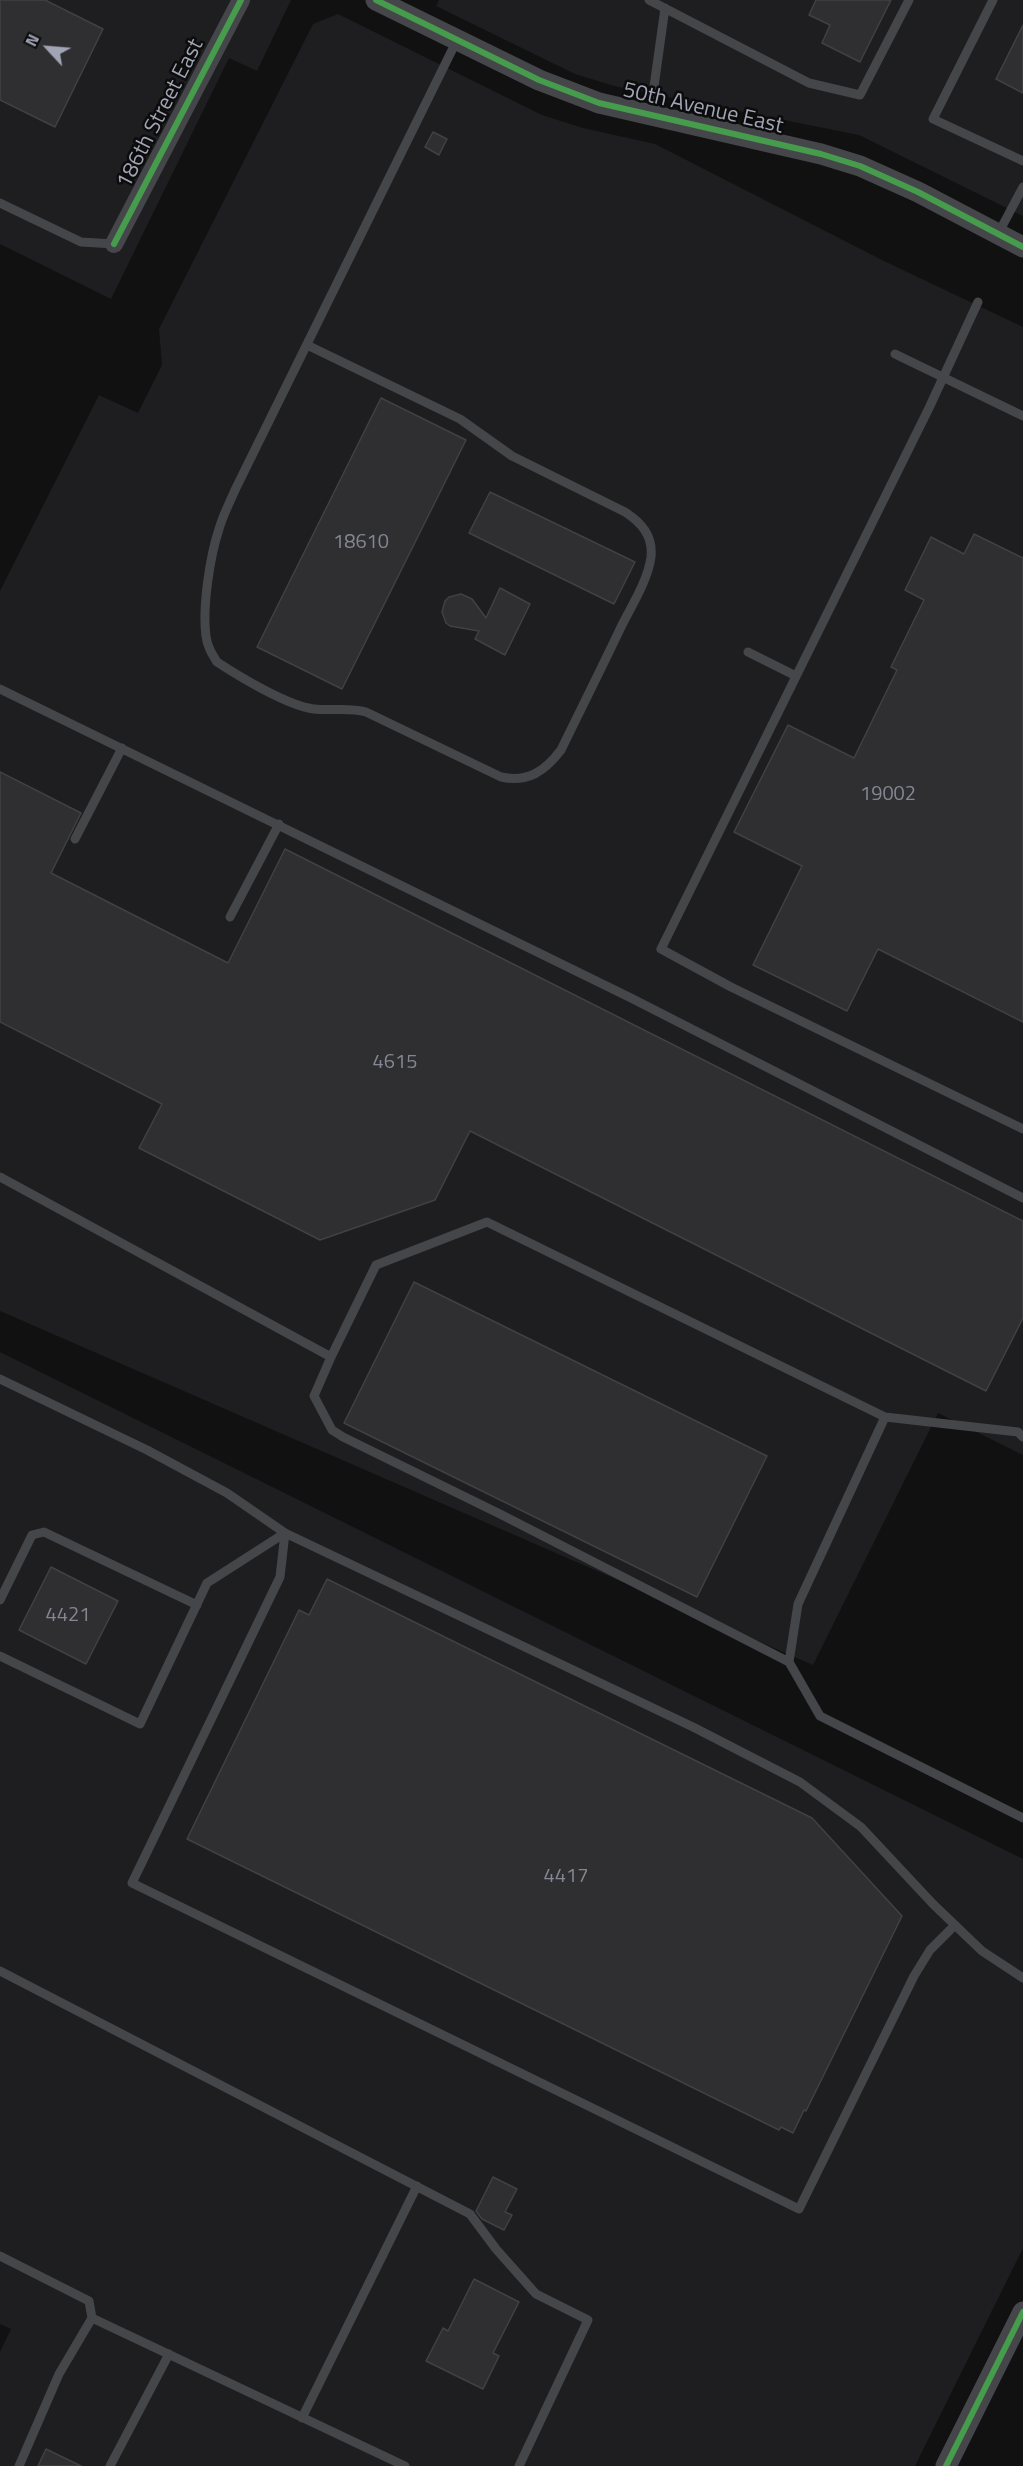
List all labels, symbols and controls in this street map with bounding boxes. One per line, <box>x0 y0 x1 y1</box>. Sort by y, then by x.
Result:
north arrow <box>18 18 78 78</box>
text: N <box>19 30 45 50</box>
street label: 186th Street East <box>112 35 210 193</box>
street label: 50th Avenue East <box>620 78 786 140</box>
house number: 18610 <box>333 531 389 555</box>
house number: 19002 <box>860 783 916 807</box>
house number: 4615 <box>373 1051 417 1075</box>
house number: 4421 <box>46 1604 90 1628</box>
house number: 4417 <box>544 1865 588 1889</box>

